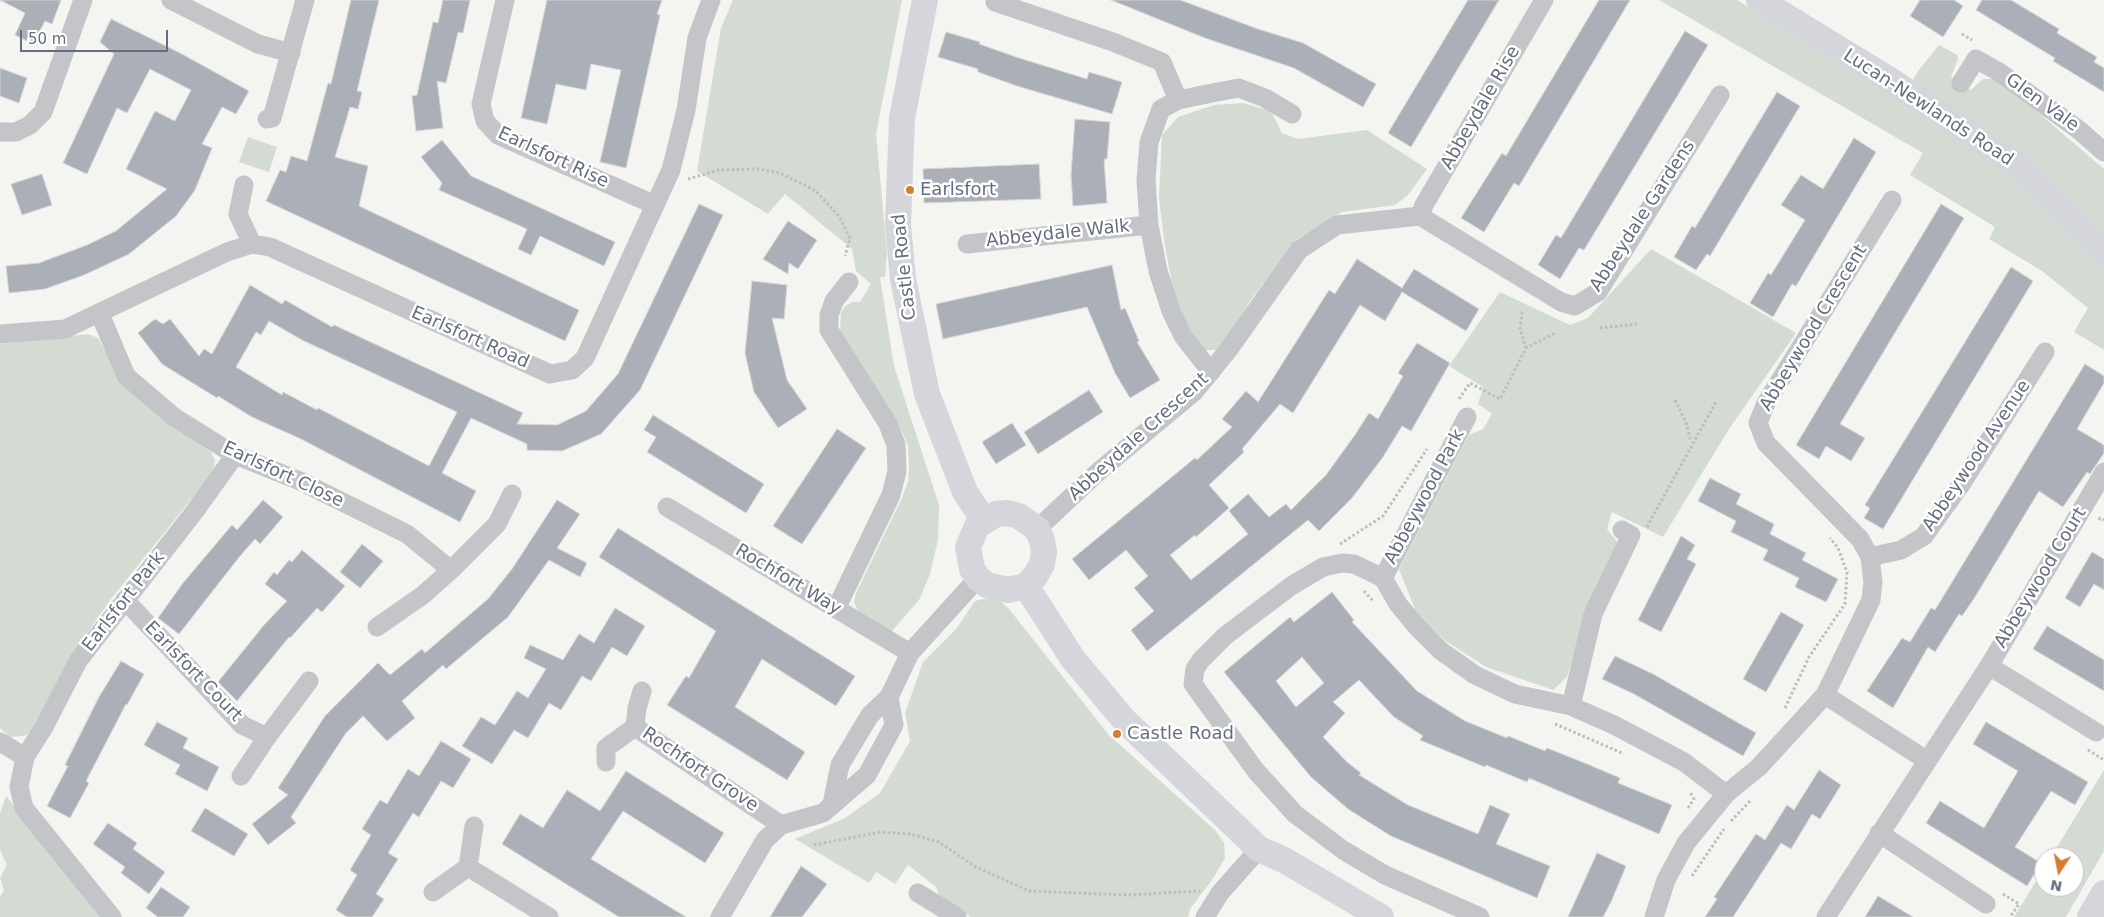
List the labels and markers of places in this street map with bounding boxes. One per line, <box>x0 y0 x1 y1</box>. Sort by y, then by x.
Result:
place label: Earlsfort <box>920 179 996 201</box>
marker: Earlsfort <box>904 184 916 196</box>
place label: Castle Road <box>1127 723 1234 745</box>
marker: Castle Road <box>1111 728 1123 740</box>

